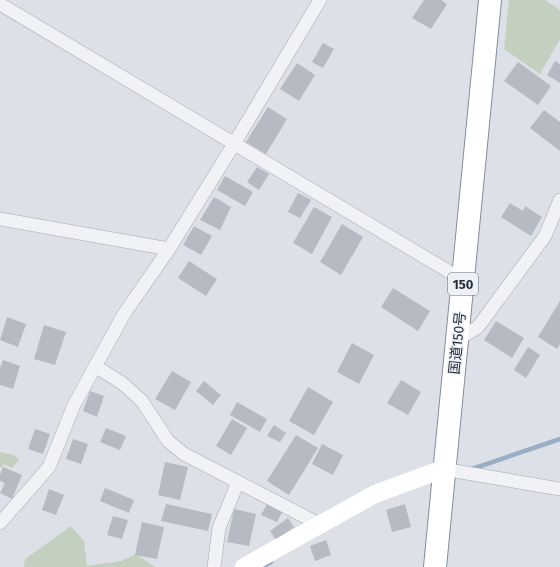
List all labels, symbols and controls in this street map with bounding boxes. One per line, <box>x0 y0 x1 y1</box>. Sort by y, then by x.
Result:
road number: 150 <box>448 273 478 295</box>
street label: 国道150号 <box>446 311 469 375</box>

